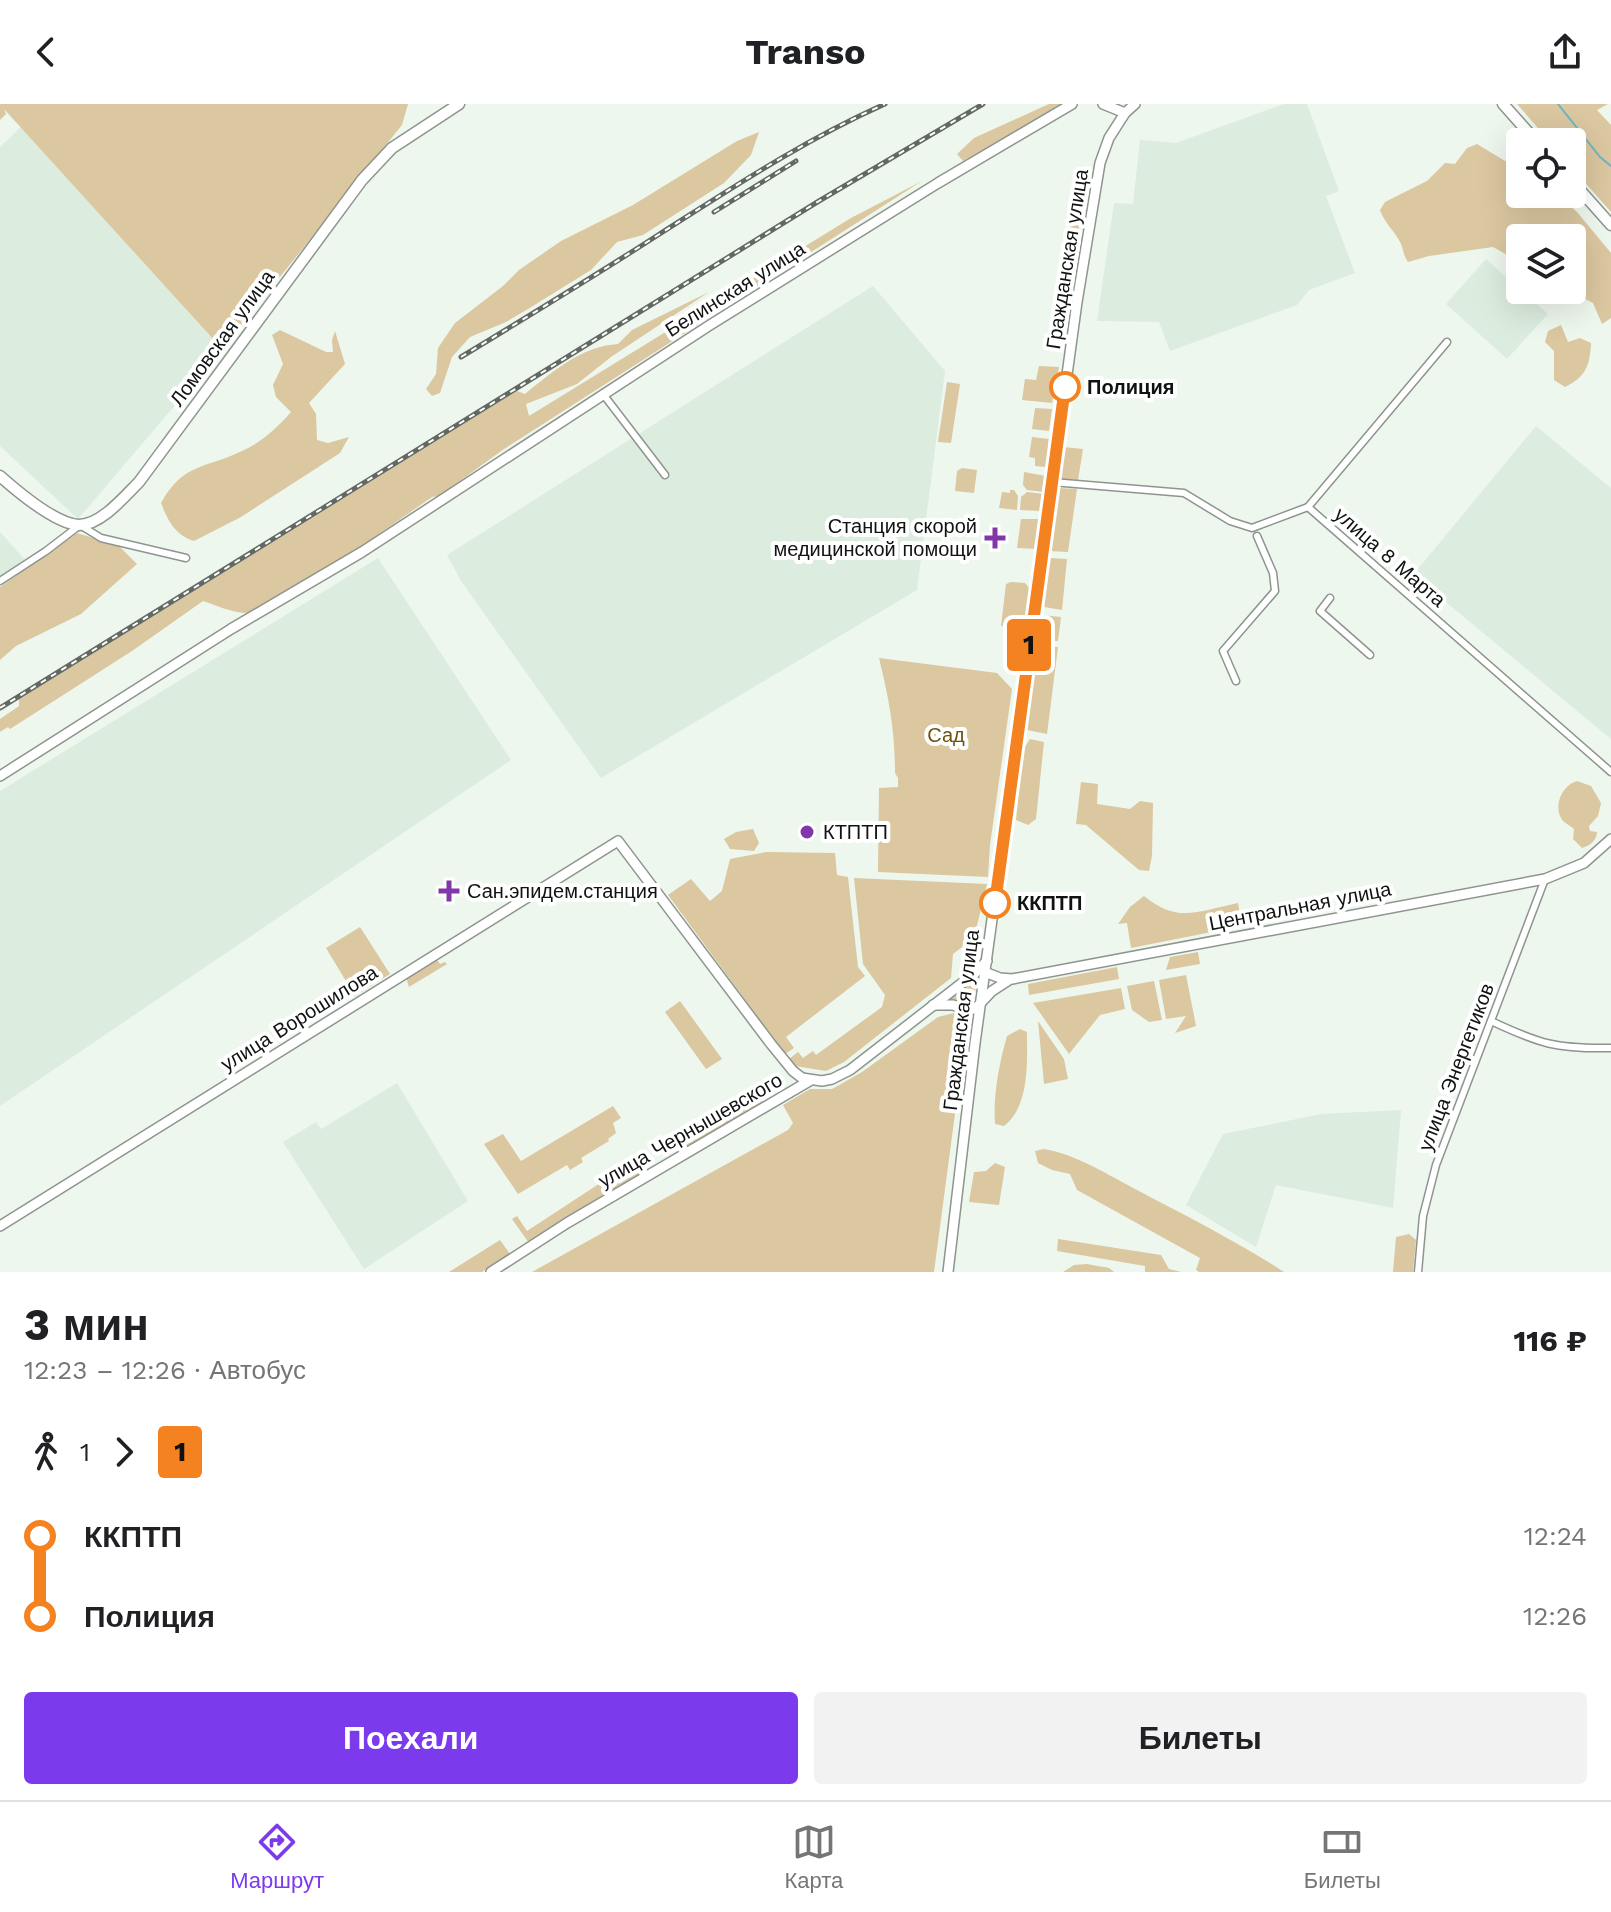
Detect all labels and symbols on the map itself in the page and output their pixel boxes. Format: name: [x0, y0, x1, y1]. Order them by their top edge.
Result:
street label: Гражданская улица: [1041, 166, 1093, 351]
street label: Белинская улица: [661, 236, 810, 342]
street label: Ломовская улица: [165, 265, 280, 411]
marker: Полиция: [1050, 372, 1080, 402]
place label: Полиция: [1087, 375, 1174, 399]
street label: улица 8 Марта: [1329, 502, 1451, 612]
place label: Станция скорой медицинской помощи: [774, 514, 977, 561]
marker: Станция скорой медицинской помощи: [984, 527, 1006, 549]
line badge: 1: [1003, 619, 1055, 671]
park label: Сад: [927, 723, 965, 747]
place label: КТПТП: [823, 820, 888, 844]
marker: КТПТП: [798, 823, 816, 841]
street label: Центральная улица: [1207, 876, 1394, 935]
place label: Сан.эпидем.станция: [467, 879, 658, 903]
marker: Сан.эпидем.станция: [438, 880, 460, 902]
marker: ККПТП: [980, 888, 1010, 918]
place label: ККПТП: [1017, 891, 1082, 915]
street label: Гражданская улица: [938, 927, 984, 1112]
street label: улица Ворошилова: [216, 960, 383, 1076]
street label: улица Энергетиков: [1413, 980, 1499, 1154]
street label: улица Чернышевского: [594, 1067, 786, 1193]

